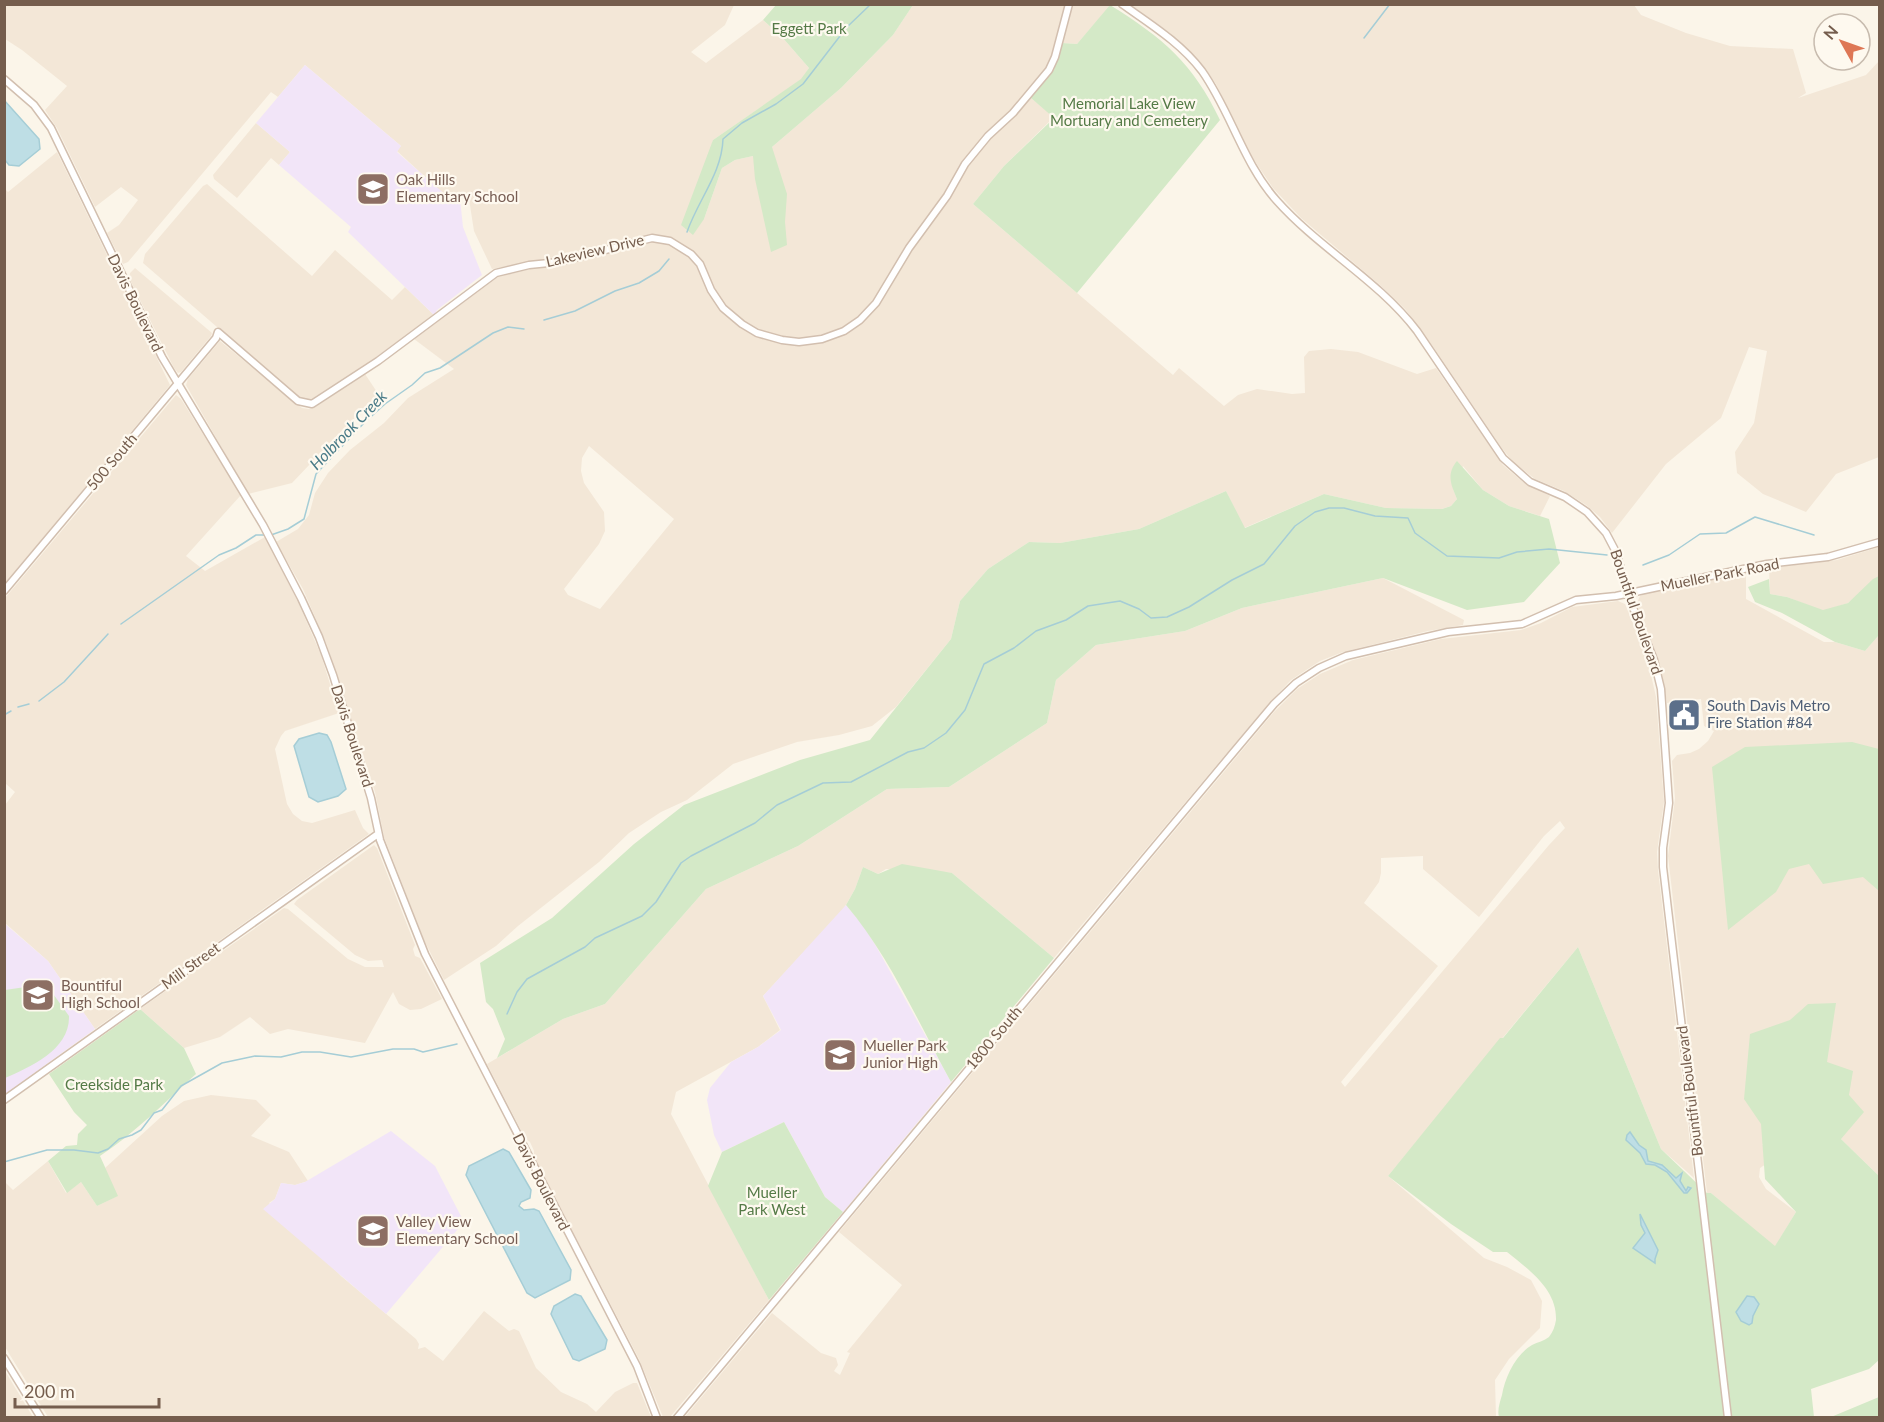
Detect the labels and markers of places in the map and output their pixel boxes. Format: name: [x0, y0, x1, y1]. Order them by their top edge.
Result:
place label: Oak Hills Elementary School: [396, 170, 518, 205]
school or university icon: Oak Hills Elementary School: [355, 171, 391, 207]
place label: South Davis Metro Fire Station #84: [1707, 696, 1830, 731]
public building icon: South Davis Metro Fire Station #84: [1666, 697, 1702, 733]
place label: Bountiful High School: [61, 976, 140, 1011]
school or university icon: Bountiful High School: [20, 977, 56, 1013]
place label: Mueller Park Junior High: [863, 1036, 947, 1071]
school or university icon: Mueller Park Junior High: [822, 1037, 858, 1073]
place label: Valley View Elementary School: [396, 1212, 518, 1247]
school or university icon: Valley View Elementary School: [355, 1213, 391, 1249]

